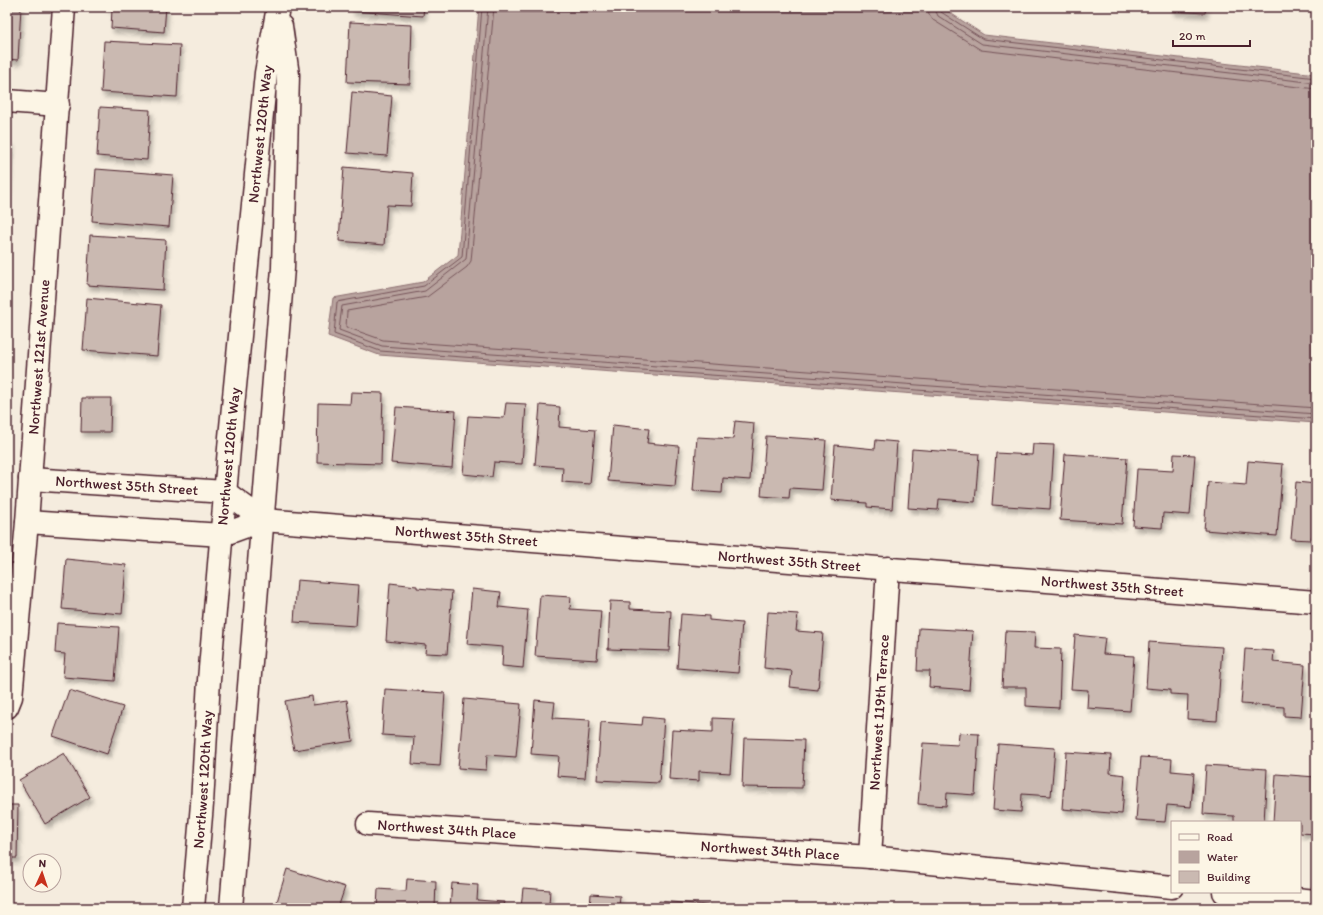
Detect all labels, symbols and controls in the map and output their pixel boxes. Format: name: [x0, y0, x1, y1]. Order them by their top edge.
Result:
scale bar: [1173, 22, 1250, 48]
text: 20 m: [1179, 29, 1206, 43]
street label: Northwest 120th Way: [244, 64, 276, 204]
street label: Northwest 121st Avenue: [24, 279, 53, 435]
street label: Northwest 120th Way: [213, 387, 244, 526]
street label: Northwest 35th Street: [55, 472, 199, 499]
street label: Northwest 35th Street: [394, 521, 539, 550]
street label: Northwest 35th Street: [717, 546, 862, 576]
street label: Northwest 35th Street: [1040, 572, 1185, 601]
street label: Northwest 119th Terrace: [865, 634, 893, 791]
street label: Northwest 120th Way: [189, 710, 216, 849]
street label: Northwest 34th Place: [377, 816, 517, 843]
legend: [1171, 821, 1301, 893]
text: Road: [1207, 830, 1233, 844]
street label: Northwest 34th Place: [700, 837, 840, 864]
text: Water: [1207, 850, 1238, 864]
north arrow: [22, 853, 62, 893]
text: N: [38, 857, 47, 870]
text: Building: [1207, 870, 1251, 884]

